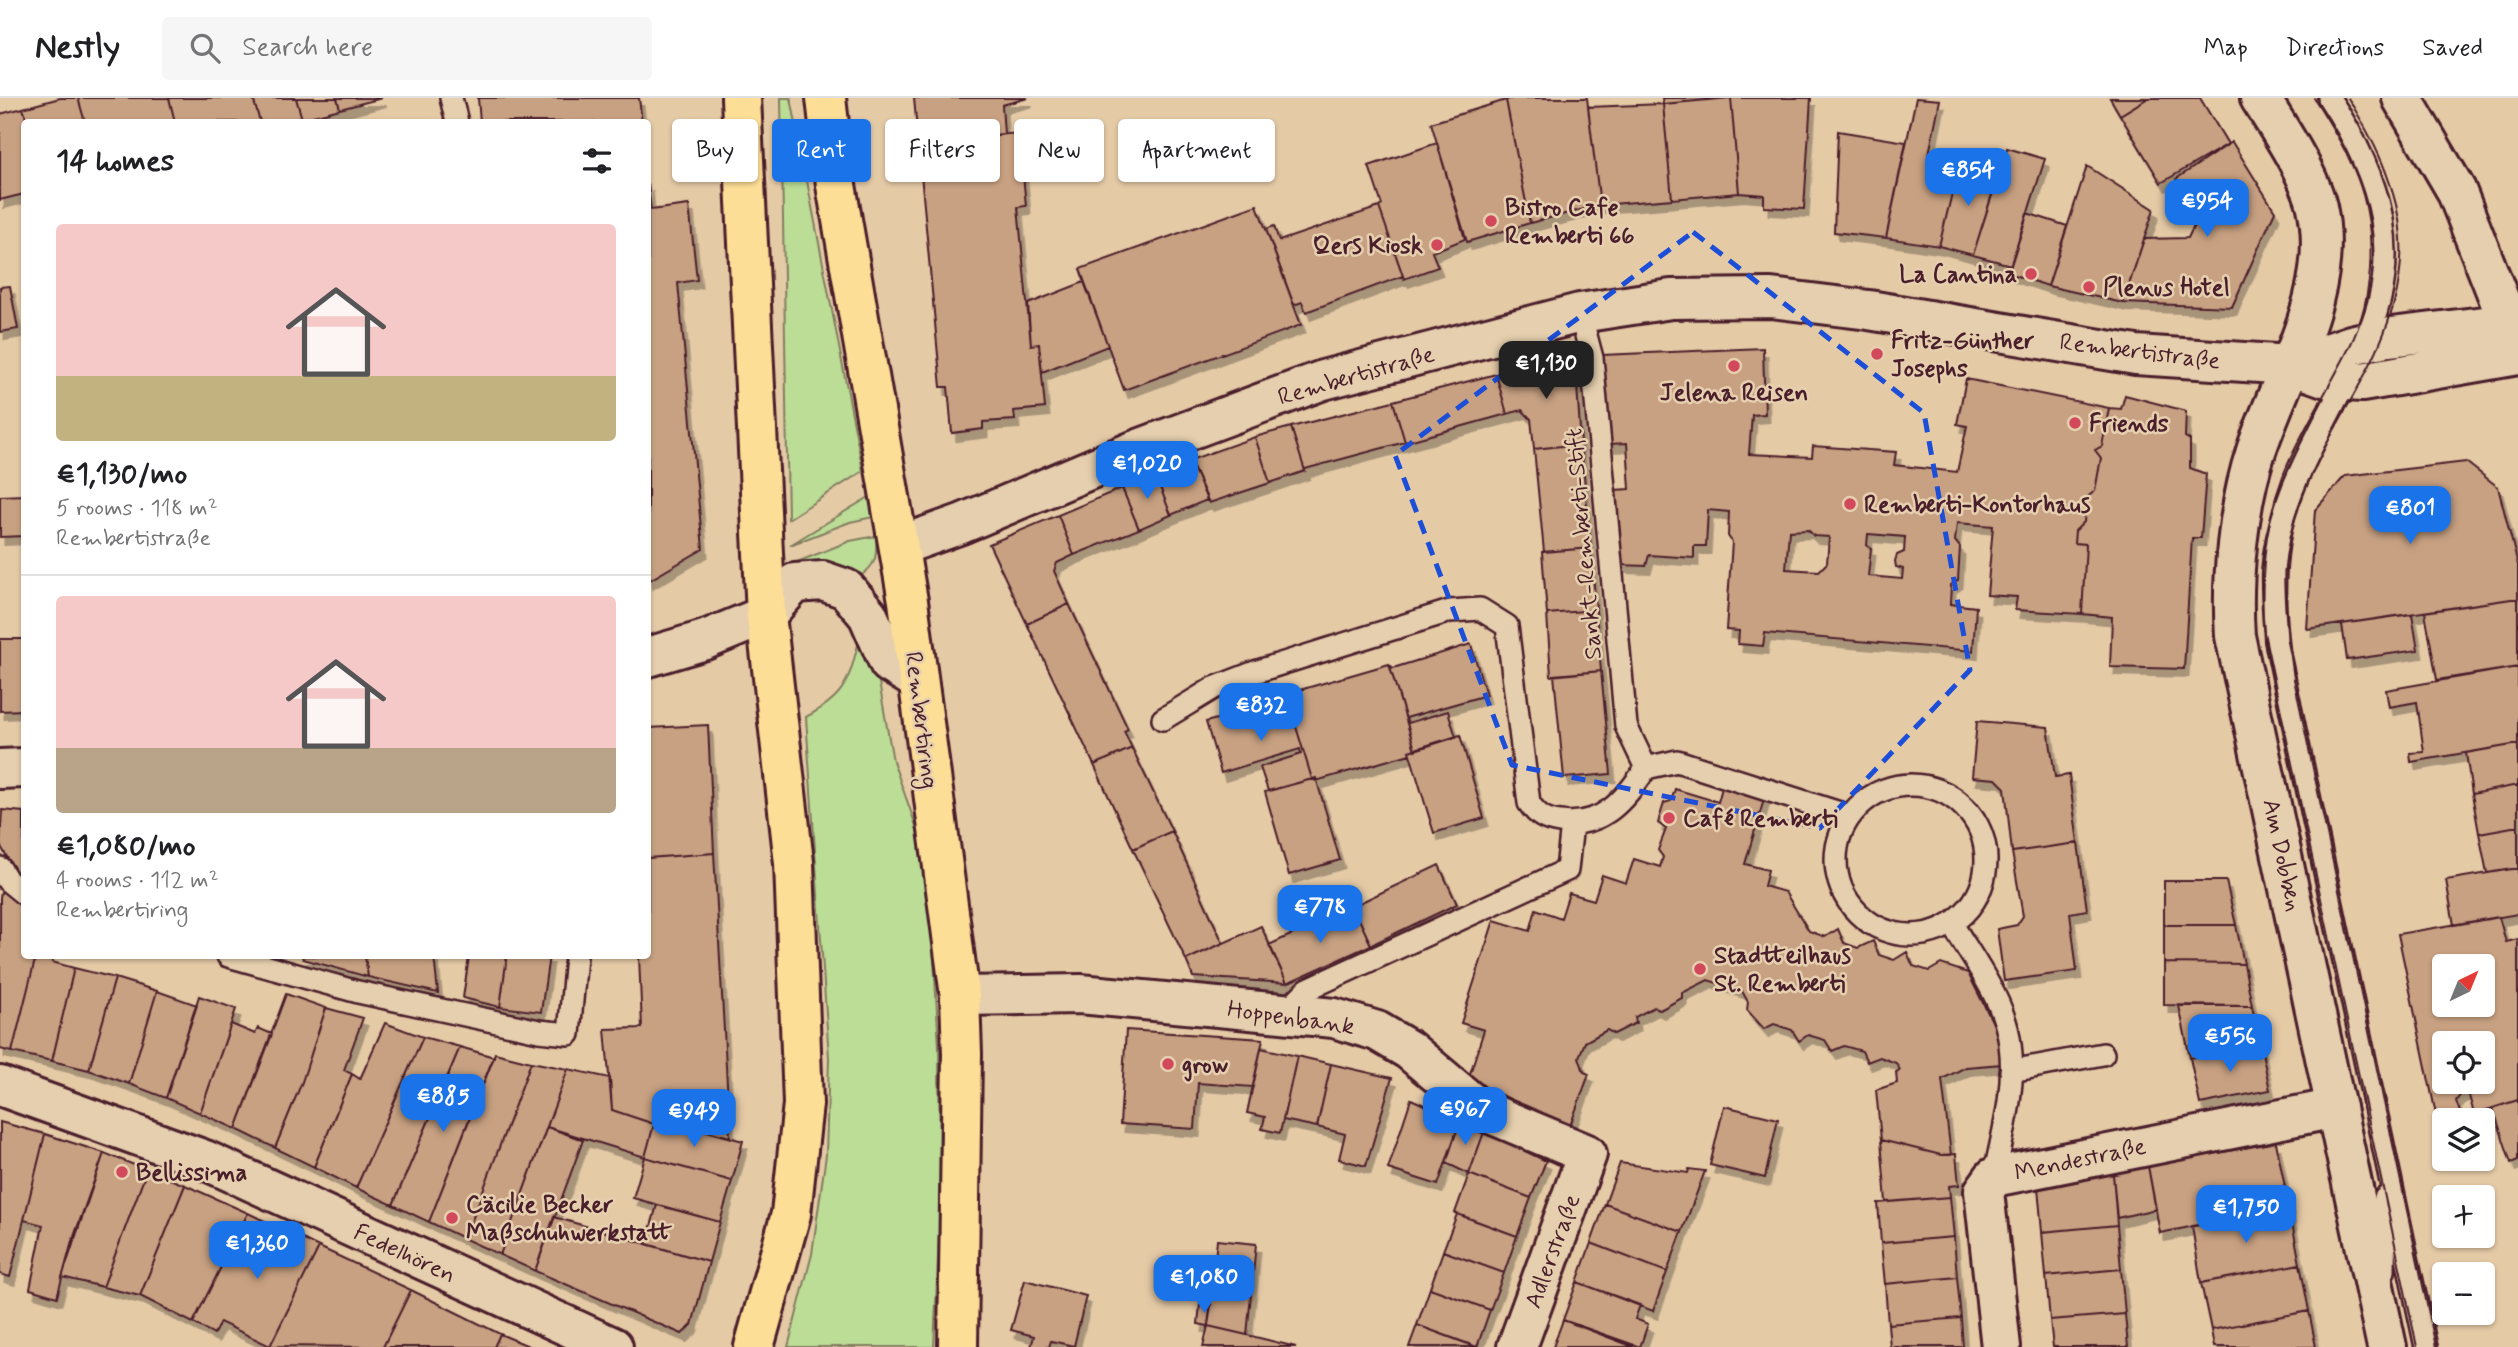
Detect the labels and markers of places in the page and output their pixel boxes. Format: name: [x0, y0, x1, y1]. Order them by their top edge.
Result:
pin: €854: [1927, 148, 2009, 208]
pin: €954: [2166, 180, 2248, 239]
place label: Bistro Cafe Remberti 66: [1505, 193, 1635, 252]
marker: Bistro Cafe Remberti 66: [1483, 213, 1499, 229]
place label: Qers Kiosk: [1313, 231, 1423, 262]
marker: Qers Kiosk: [1429, 237, 1445, 253]
place label: La Cantina: [1899, 260, 2017, 291]
marker: La Cantina: [2023, 266, 2039, 282]
place label: Plenus Hotel: [2103, 273, 2230, 304]
marker: Plenus Hotel: [2081, 279, 2097, 295]
place label: Fritz-Günther Josephs: [1891, 326, 2034, 385]
pin: €1,130: [1489, 342, 1603, 401]
marker: Fritz-Günther Josephs: [1869, 346, 1885, 362]
marker: Jelena Reisen: [1726, 358, 1742, 374]
place label: Jelena Reisen: [1660, 378, 1808, 409]
place label: Friends: [2089, 409, 2169, 440]
marker: Friends: [2067, 415, 2083, 431]
pin: €1,020: [1090, 442, 1204, 501]
pin: €801: [2369, 486, 2451, 546]
place label: Remberti-Kontorhaus: [1864, 490, 2091, 521]
marker: Remberti-Kontorhaus: [1842, 496, 1858, 512]
pin: €832: [1220, 684, 1302, 743]
place label: Café Remberti: [1683, 804, 1838, 835]
marker: Café Remberti: [1661, 810, 1677, 826]
pin: €778: [1279, 886, 1361, 945]
place label: Stadtteilhaus St. Remberti: [1714, 941, 1851, 1000]
marker: Stadtteilhaus St. Remberti: [1692, 961, 1708, 977]
pin: €556: [2189, 1014, 2271, 1074]
place label: grow: [1182, 1050, 1229, 1082]
marker: grow: [1160, 1056, 1176, 1072]
pin: €885: [402, 1074, 484, 1134]
pin: €967: [1424, 1088, 1506, 1147]
pin: €949: [653, 1090, 735, 1149]
place label: Bellissima: [136, 1158, 248, 1189]
marker: Bellissima: [114, 1164, 130, 1180]
pin: €1,750: [2189, 1186, 2303, 1245]
place label: Cäcilie Becker Maßschuhwerkstatt: [466, 1190, 672, 1249]
marker: Cäcilie Becker Maßschuhwerkstatt: [444, 1210, 460, 1226]
pin: €1,360: [200, 1222, 314, 1281]
pin: €1,080: [1147, 1256, 1261, 1315]

